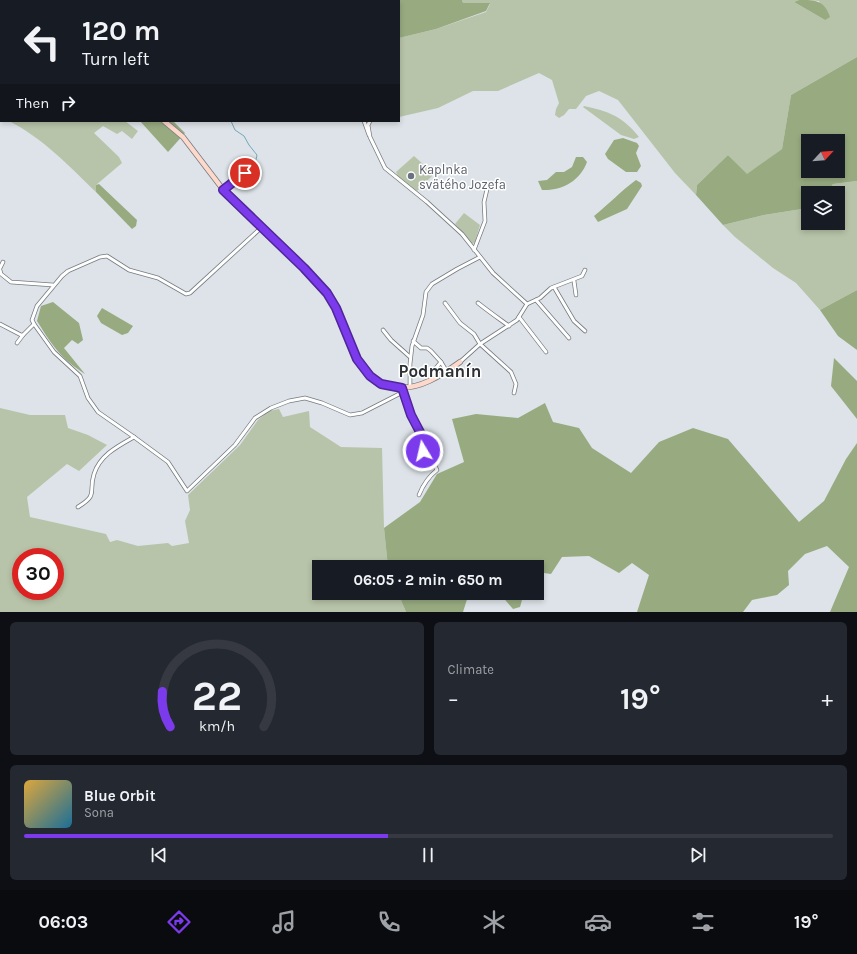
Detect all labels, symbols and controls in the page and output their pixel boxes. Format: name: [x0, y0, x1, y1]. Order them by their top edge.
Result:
text: 120 m: [82, 14, 160, 47]
icon: left: [16, 16, 68, 68]
text: Turn left: [82, 48, 150, 70]
icon: right: [57, 92, 79, 114]
text: Then: [16, 94, 49, 112]
north arrow: [801, 134, 845, 178]
map controls: [801, 134, 845, 230]
pin: [228, 156, 262, 190]
icon: arrive: [234, 162, 256, 184]
place label: Kaplnka svätého Jozefa: [419, 162, 506, 192]
marker: Kaplnka svätého Jozefa: [406, 171, 416, 181]
button: layers: [801, 186, 845, 230]
district label: Podmanín: [399, 361, 481, 381]
position arrow: [402, 430, 444, 472]
speed limit sign: 30: [12, 548, 64, 600]
text: 06:05 · 2 min · 650 m: [353, 571, 503, 589]
text: Climate: [448, 662, 494, 677]
text: 22: [192, 671, 242, 719]
text: 19°: [620, 681, 661, 717]
text: −: [448, 686, 459, 712]
text: +: [821, 686, 833, 712]
text: km/h: [199, 717, 235, 734]
text: Blue Orbit: [84, 787, 156, 805]
text: Sona: [84, 805, 114, 820]
icon: previous: [148, 844, 170, 866]
icon: pause: [417, 844, 439, 866]
icon: next: [687, 844, 709, 866]
icon: directions: [165, 908, 193, 936]
icon: music: [270, 908, 298, 936]
icon: phone: [375, 908, 403, 936]
icon: climate: [480, 908, 508, 936]
icon: car: [584, 908, 612, 936]
icon: filters: [689, 908, 717, 936]
text: 06:03: [38, 911, 88, 933]
text: 19°: [794, 911, 818, 933]

